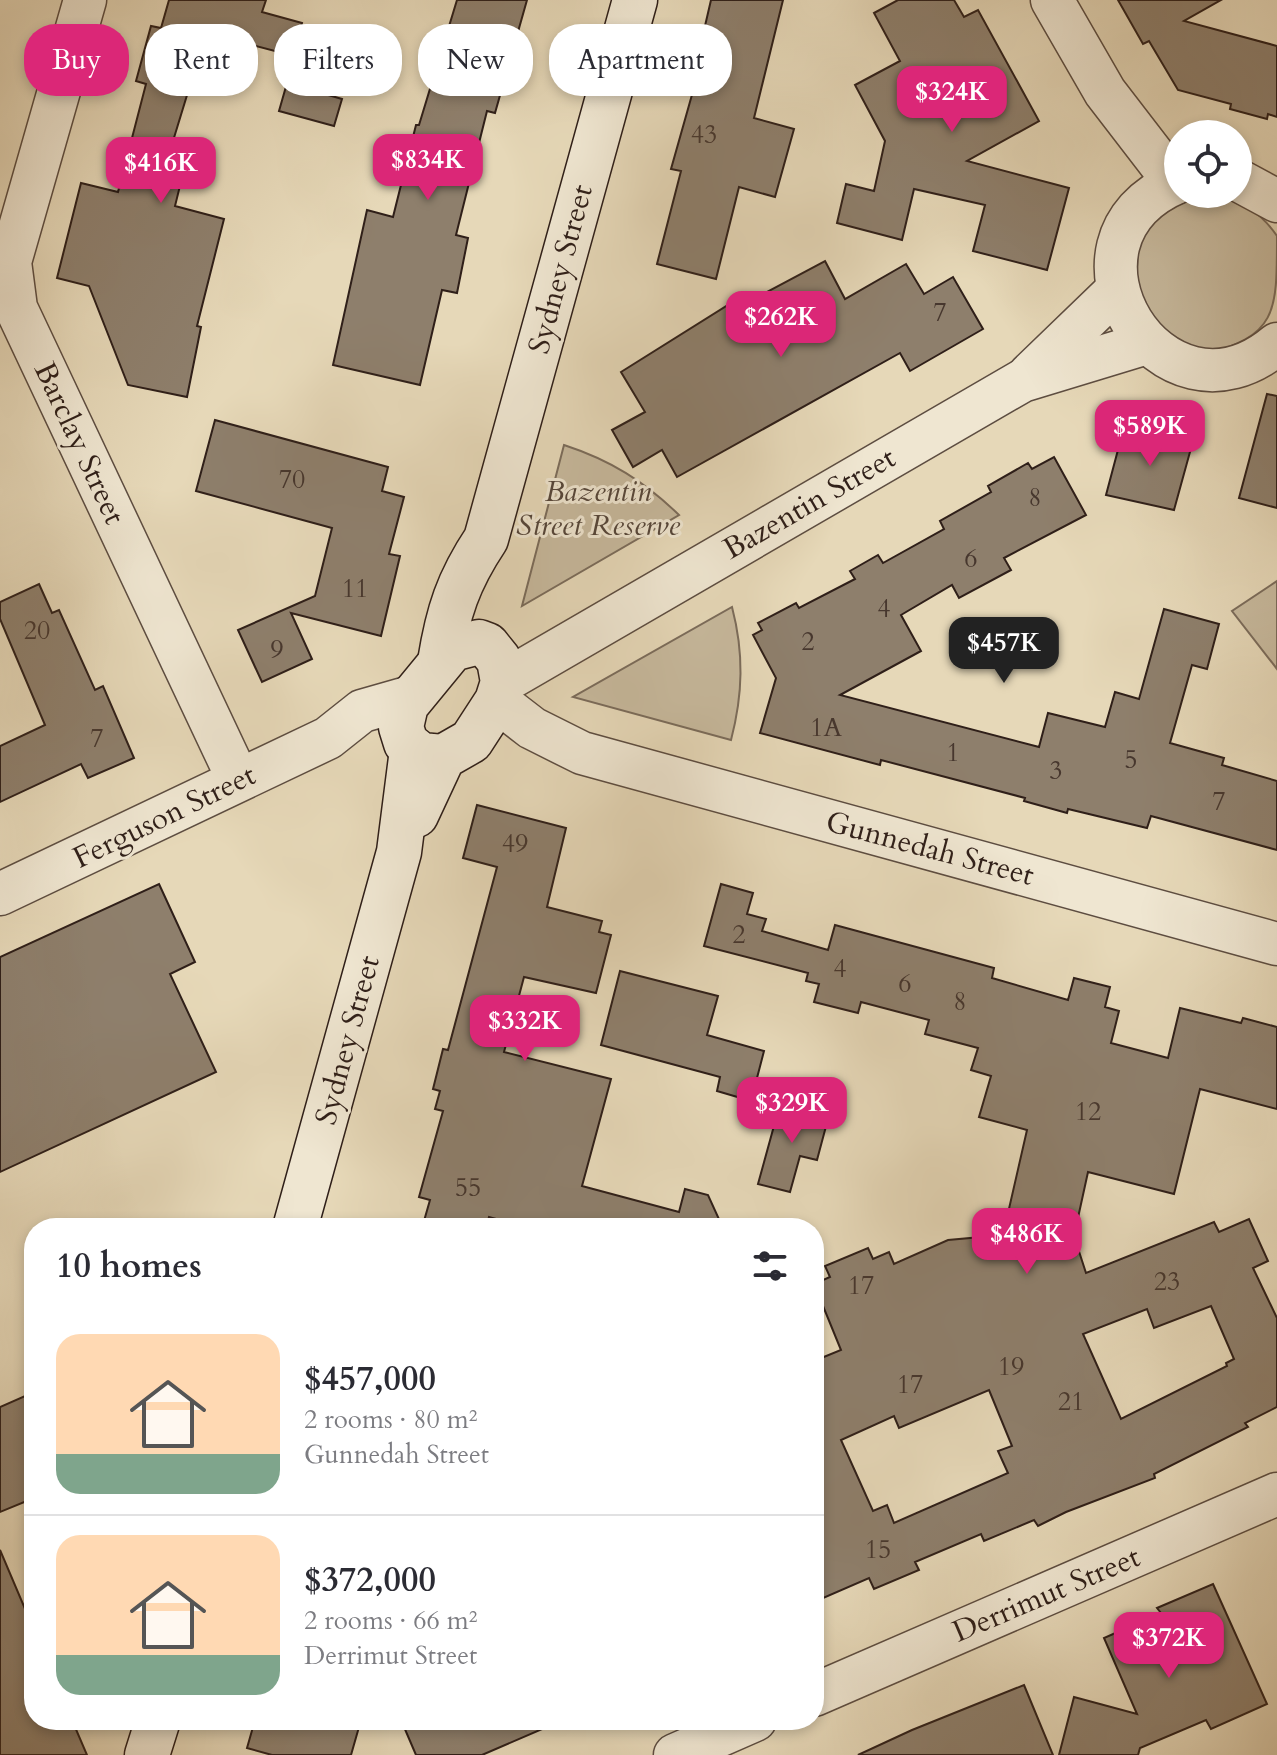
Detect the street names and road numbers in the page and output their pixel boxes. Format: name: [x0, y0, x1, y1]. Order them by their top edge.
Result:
street label: Sydney Street: [518, 179, 603, 358]
street label: Barclay Street: [24, 355, 135, 531]
street label: Bazentin Street: [716, 437, 903, 569]
street label: Ferguson Street: [66, 754, 263, 878]
street label: Gunnedah Street: [821, 801, 1039, 896]
street label: Sydney Street: [305, 950, 390, 1129]
street label: Derrimut Street: [946, 1536, 1147, 1652]

